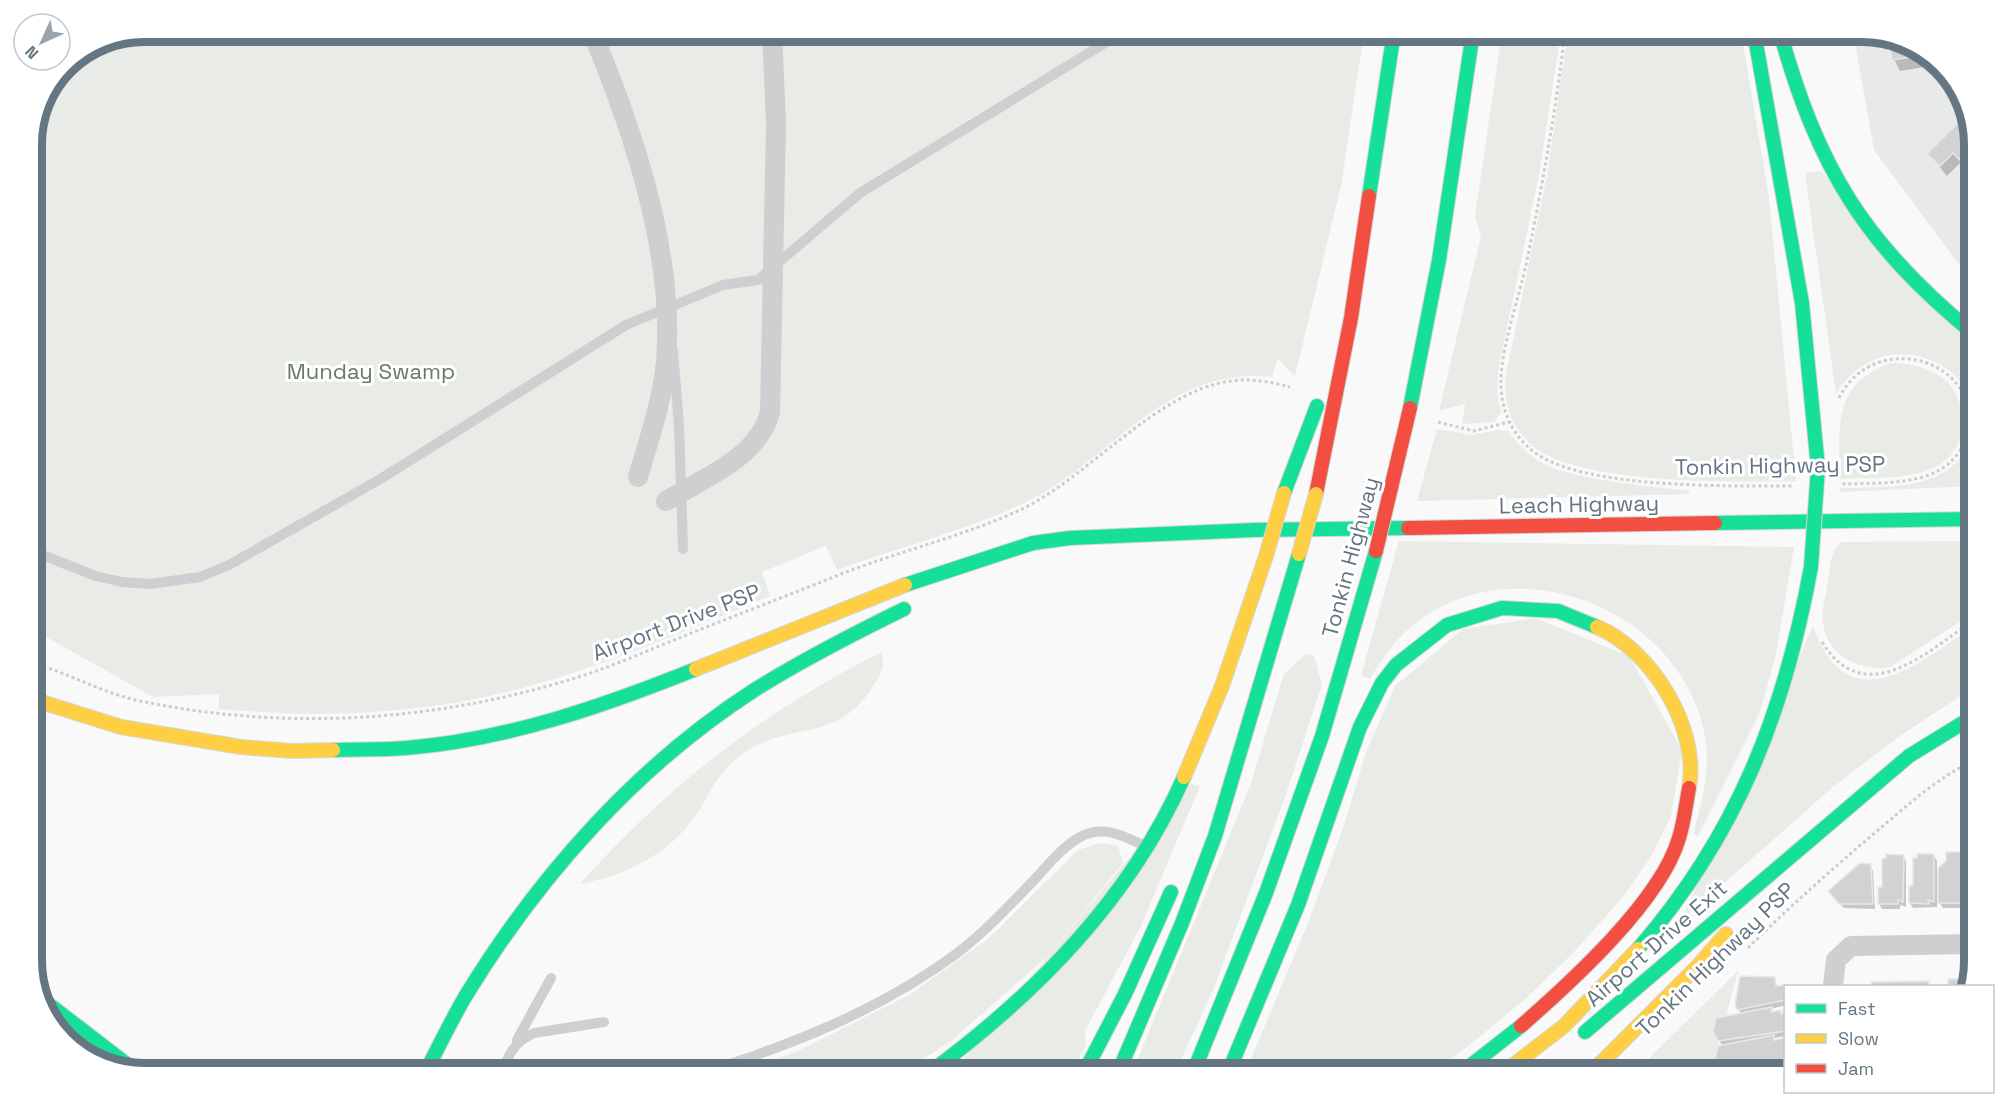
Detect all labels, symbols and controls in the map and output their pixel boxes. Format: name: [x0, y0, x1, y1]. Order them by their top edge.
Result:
north arrow: [12, 12, 72, 72]
text: N: [21, 41, 43, 63]
park label: Munday Swamp: [287, 357, 455, 385]
street label: Tonkin Highway PSP: [1675, 449, 1885, 481]
street label: Tonkin Highway: [1315, 474, 1385, 640]
street label: Leach Highway: [1499, 489, 1659, 519]
street label: Airport Drive PSP: [588, 577, 764, 667]
street label: Airport Drive Exit: [1579, 874, 1733, 1012]
street label: Tonkin Highway PSP: [1630, 876, 1800, 1042]
legend: [1784, 985, 1994, 1093]
text: Fast: [1838, 997, 1875, 1020]
text: Slow: [1838, 1027, 1879, 1050]
text: Jam: [1838, 1057, 1874, 1080]

